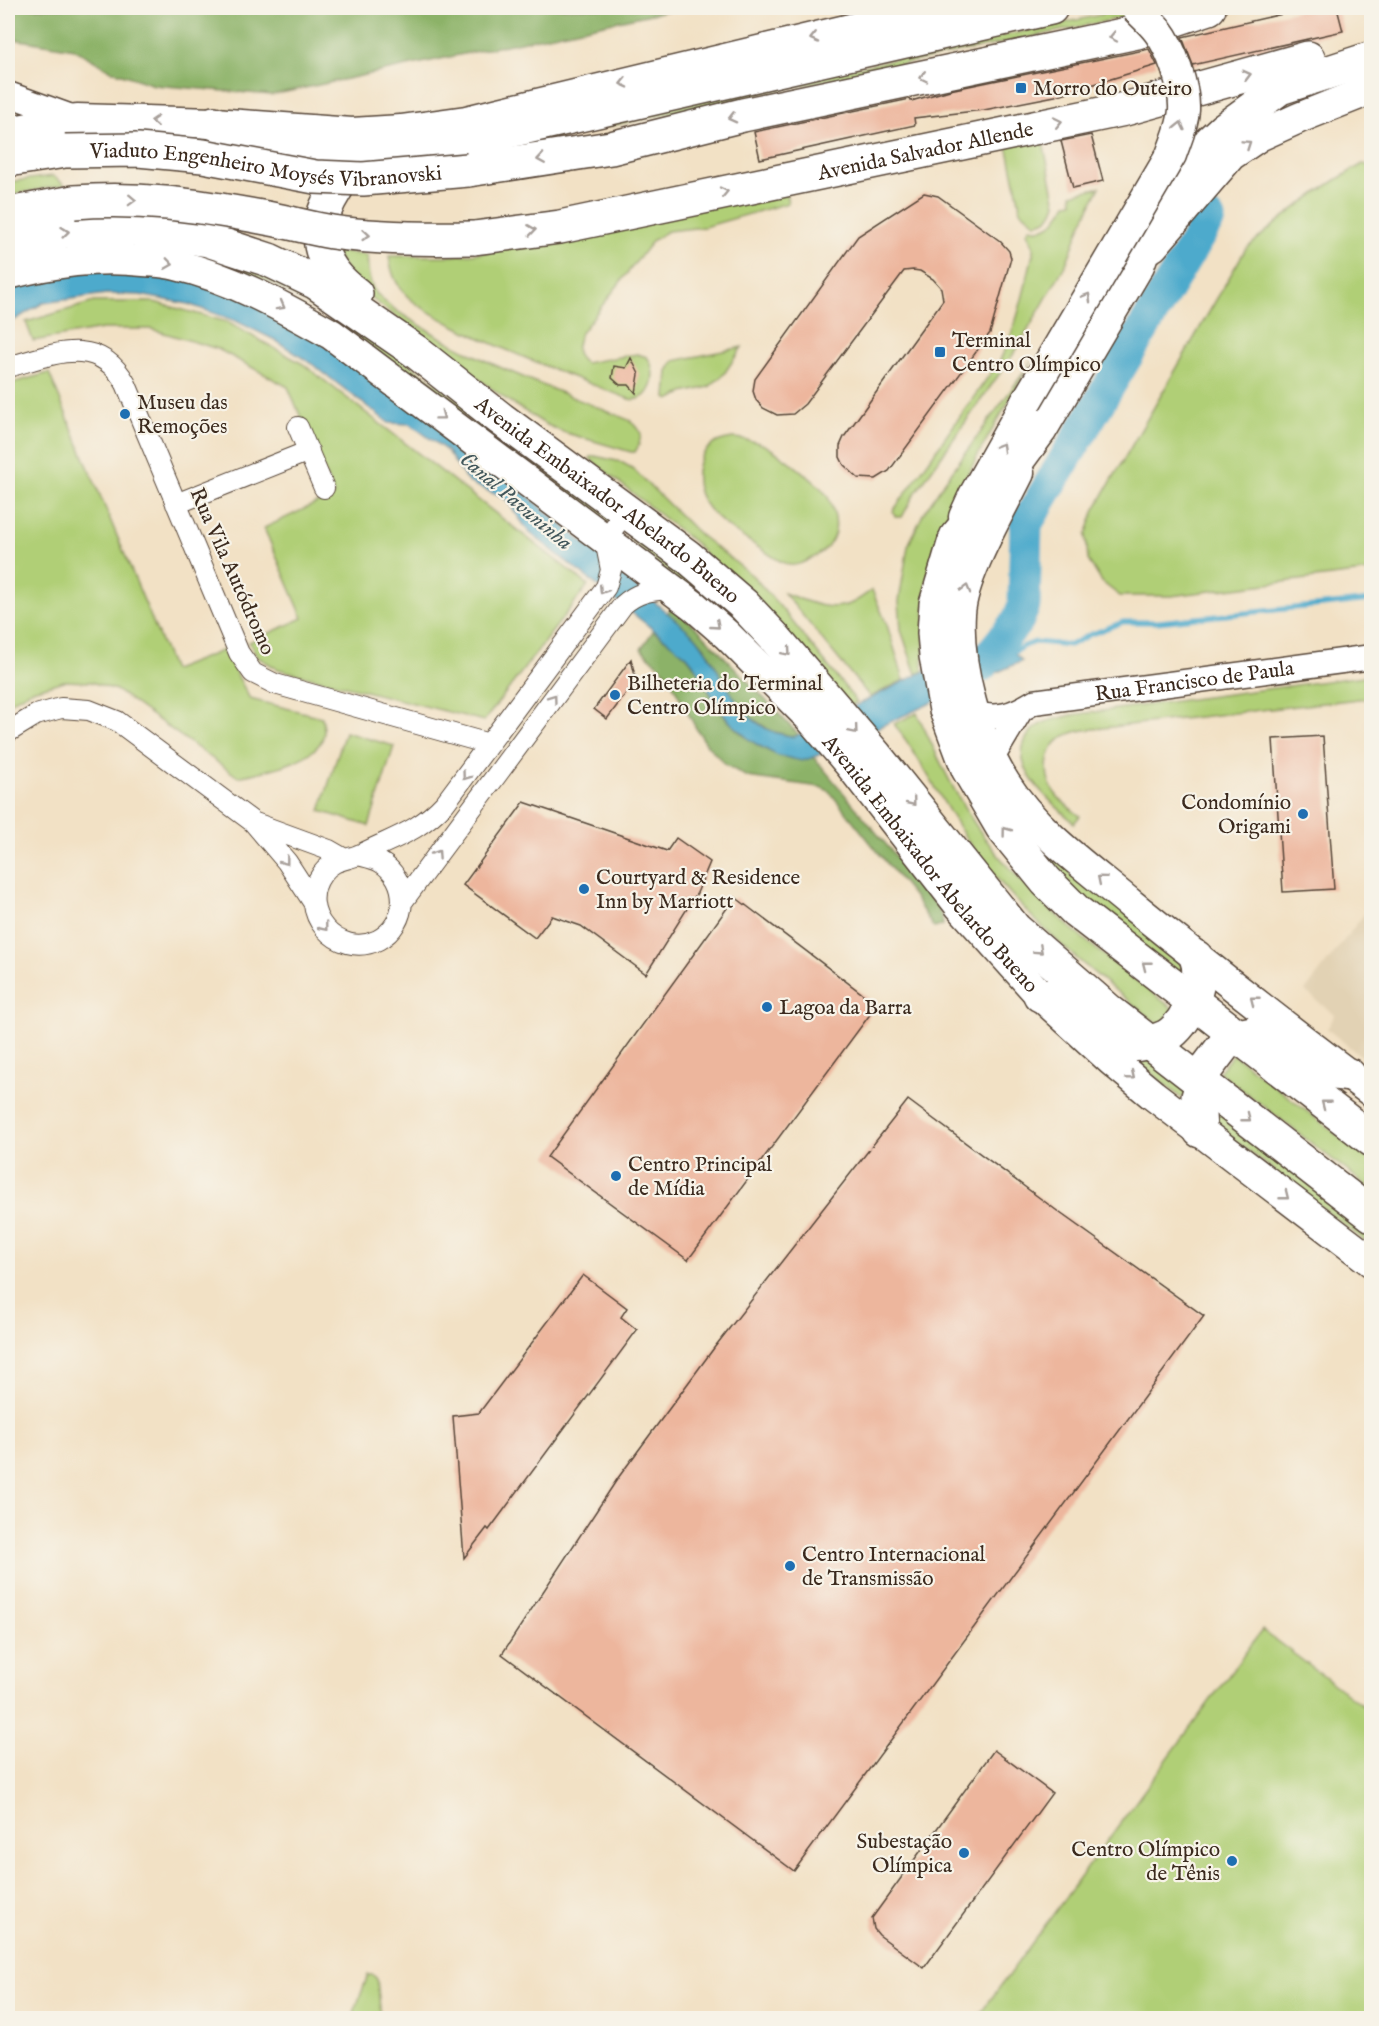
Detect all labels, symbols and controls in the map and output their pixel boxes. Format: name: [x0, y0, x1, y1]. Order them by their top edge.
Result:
one-way arrow: [809, 30, 819, 43]
one-way arrow: [1109, 30, 1119, 43]
one-way arrow: [918, 70, 928, 83]
one-way arrow: [1242, 70, 1252, 82]
one-way arrow: [619, 76, 629, 89]
place label: Morro do Outeiro: [1033, 76, 1192, 103]
marker: Morro do Outeiro: [1014, 81, 1028, 95]
one-way arrow: [727, 110, 737, 123]
one-way arrow: [151, 114, 160, 127]
street label: Avenida Salvador Allende: [814, 116, 1037, 188]
one-way arrow: [1053, 117, 1063, 130]
one-way arrow: [1173, 122, 1186, 132]
street label: Viaduto Engenheiro Moysés Vibranovski: [88, 138, 443, 194]
one-way arrow: [1241, 140, 1252, 151]
one-way arrow: [537, 152, 546, 164]
one-way arrow: [718, 186, 728, 199]
one-way arrow: [128, 193, 137, 206]
one-way arrow: [528, 225, 537, 237]
one-way arrow: [61, 226, 70, 239]
one-way arrow: [361, 228, 371, 241]
one-way arrow: [164, 258, 174, 270]
one-way arrow: [1080, 293, 1092, 303]
one-way arrow: [275, 299, 285, 310]
place label: Terminal Centro Olímpico: [952, 328, 1101, 379]
marker: Terminal Centro Olímpico: [933, 345, 947, 359]
place label: Museu das Remoções: [137, 390, 228, 441]
street label: Avenida Embaixador Abelardo Bueno: [468, 391, 745, 610]
marker: Museu das Remoções: [118, 407, 132, 421]
one-way arrow: [435, 409, 446, 420]
one-way arrow: [994, 443, 1005, 453]
water label: Canal Pavuninha: [454, 446, 578, 557]
street label: Rua Vila Autódromo: [183, 484, 281, 660]
one-way arrow: [600, 583, 611, 594]
one-way arrow: [959, 584, 971, 595]
one-way arrow: [709, 618, 720, 629]
one-way arrow: [780, 645, 791, 656]
street label: Rua Francisco de Paula: [1093, 655, 1297, 709]
place label: Bilheteria do Terminal Centro Olímpico: [627, 671, 823, 722]
marker: Bilheteria do Terminal Centro Olímpico: [608, 688, 622, 702]
one-way arrow: [546, 693, 557, 704]
one-way arrow: [846, 723, 857, 734]
street label: Avenida Embaixador Abelardo Bueno: [815, 729, 1044, 999]
one-way arrow: [462, 769, 473, 780]
place label: Condomínio Origami: [1181, 790, 1291, 841]
one-way arrow: [905, 795, 916, 806]
marker: Condomínio Origami: [1296, 807, 1310, 821]
one-way arrow: [1002, 827, 1013, 838]
one-way arrow: [430, 850, 441, 861]
one-way arrow: [278, 854, 289, 865]
place label: Courtyard & Residence Inn by Marriott: [596, 865, 801, 916]
one-way arrow: [1097, 875, 1108, 886]
marker: Courtyard & Residence Inn by Marriott: [577, 882, 591, 896]
one-way arrow: [317, 920, 328, 931]
one-way arrow: [1032, 943, 1042, 954]
one-way arrow: [1142, 961, 1153, 972]
place label: Lagoa da Barra: [779, 995, 913, 1022]
one-way arrow: [1249, 997, 1260, 1008]
marker: Lagoa da Barra: [760, 1000, 774, 1014]
one-way arrow: [1124, 1069, 1135, 1080]
one-way arrow: [1321, 1100, 1332, 1111]
one-way arrow: [1240, 1110, 1251, 1121]
place label: Centro Principal de Mídia: [628, 1152, 772, 1203]
marker: Centro Principal de Mídia: [609, 1169, 623, 1183]
one-way arrow: [1278, 1188, 1289, 1199]
place label: Centro Internacional de Transmissão: [802, 1542, 986, 1593]
marker: Centro Internacional de Transmissão: [783, 1559, 797, 1573]
place label: Subestação Olímpica: [856, 1829, 953, 1880]
place label: Centro Olímpico de Tênis: [1071, 1837, 1220, 1888]
marker: Subestação Olímpica: [957, 1846, 971, 1860]
marker: Centro Olímpico de Tênis: [1225, 1854, 1239, 1868]

